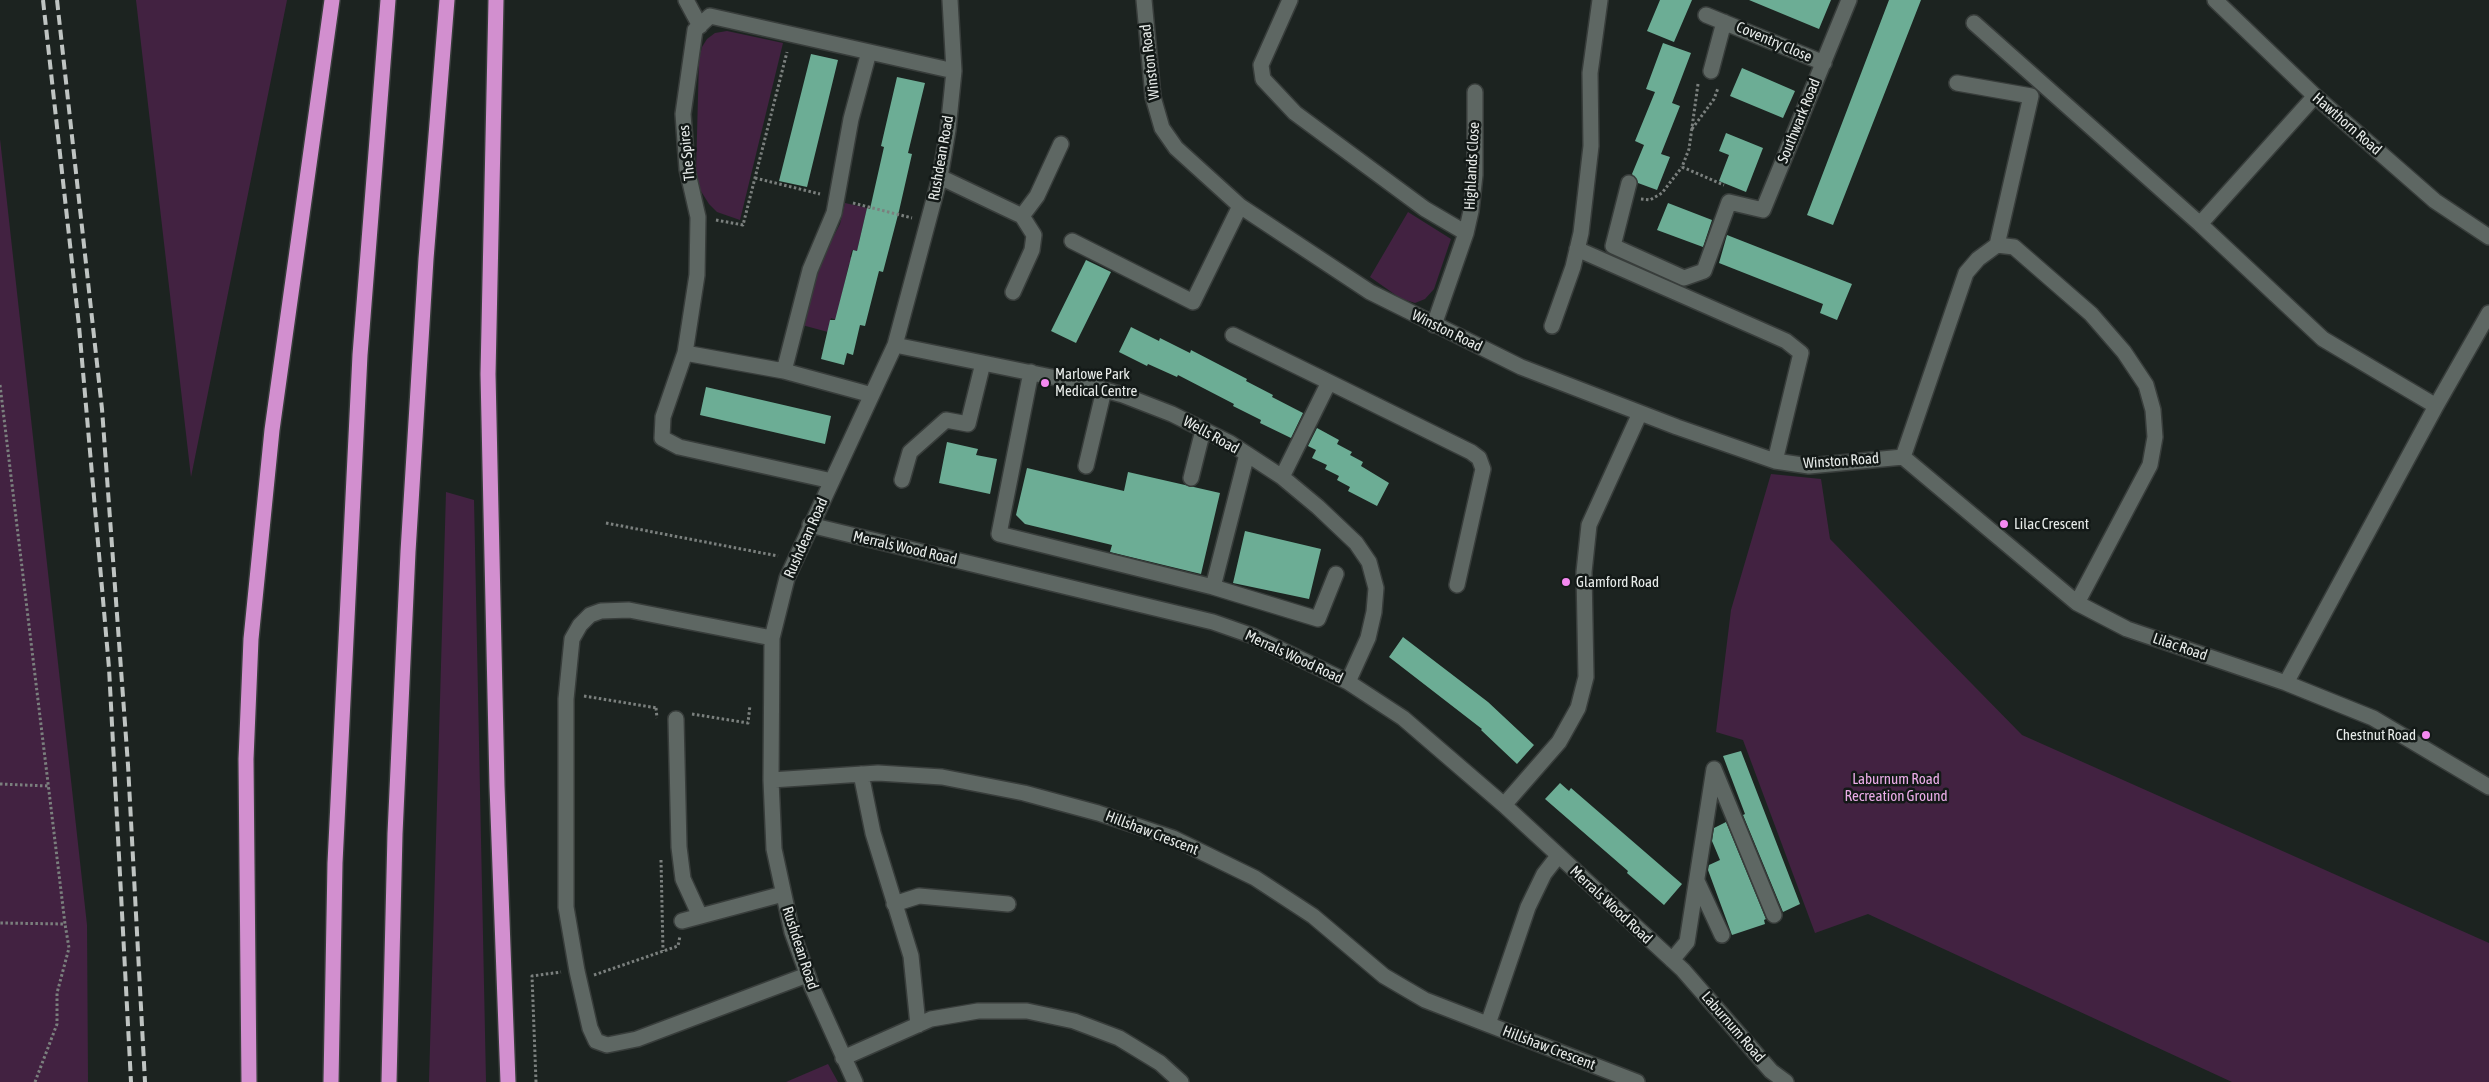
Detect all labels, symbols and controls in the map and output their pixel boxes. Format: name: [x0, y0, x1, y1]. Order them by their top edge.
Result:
street label: Coventry Close: [1733, 18, 1815, 66]
street label: Winston Road: [1136, 23, 1164, 101]
street label: Southwark Road: [1774, 76, 1824, 166]
street label: Hawthorn Road: [2309, 89, 2385, 159]
street label: Rushdean Road: [925, 114, 957, 202]
street label: Highlands Close: [1461, 121, 1483, 211]
street label: The Spires: [675, 124, 699, 182]
street label: Winston Road: [1409, 306, 1485, 356]
place label: Marlowe Park Medical Centre: [1055, 365, 1137, 400]
marker: Marlowe Park Medical Centre: [1039, 377, 1051, 389]
street label: Wells Road: [1180, 412, 1242, 458]
street label: Winston Road: [1802, 449, 1880, 473]
street label: Rushdean Road: [780, 495, 832, 581]
place label: Lilac Crescent: [2014, 515, 2089, 533]
marker: Lilac Crescent: [1998, 518, 2010, 530]
street label: Merrals Wood Road: [851, 527, 959, 569]
place label: Glamford Road: [1576, 573, 1659, 591]
marker: Glamford Road: [1560, 576, 1572, 588]
street label: Merrals Wood Road: [1242, 626, 1346, 688]
street label: Lilac Road: [2150, 629, 2210, 665]
place label: Chestnut Road: [2336, 726, 2416, 744]
marker: Chestnut Road: [2420, 729, 2432, 741]
park label: Laburnum Road Recreation Ground: [1844, 770, 1948, 805]
street label: Hillshaw Crescent: [1103, 807, 1201, 859]
street label: Merrals Wood Road: [1566, 862, 1656, 948]
street label: Rushdean Road: [778, 904, 822, 992]
street label: Laburnum Road: [1697, 988, 1769, 1066]
street label: Hillshaw Crescent: [1500, 1022, 1598, 1074]

